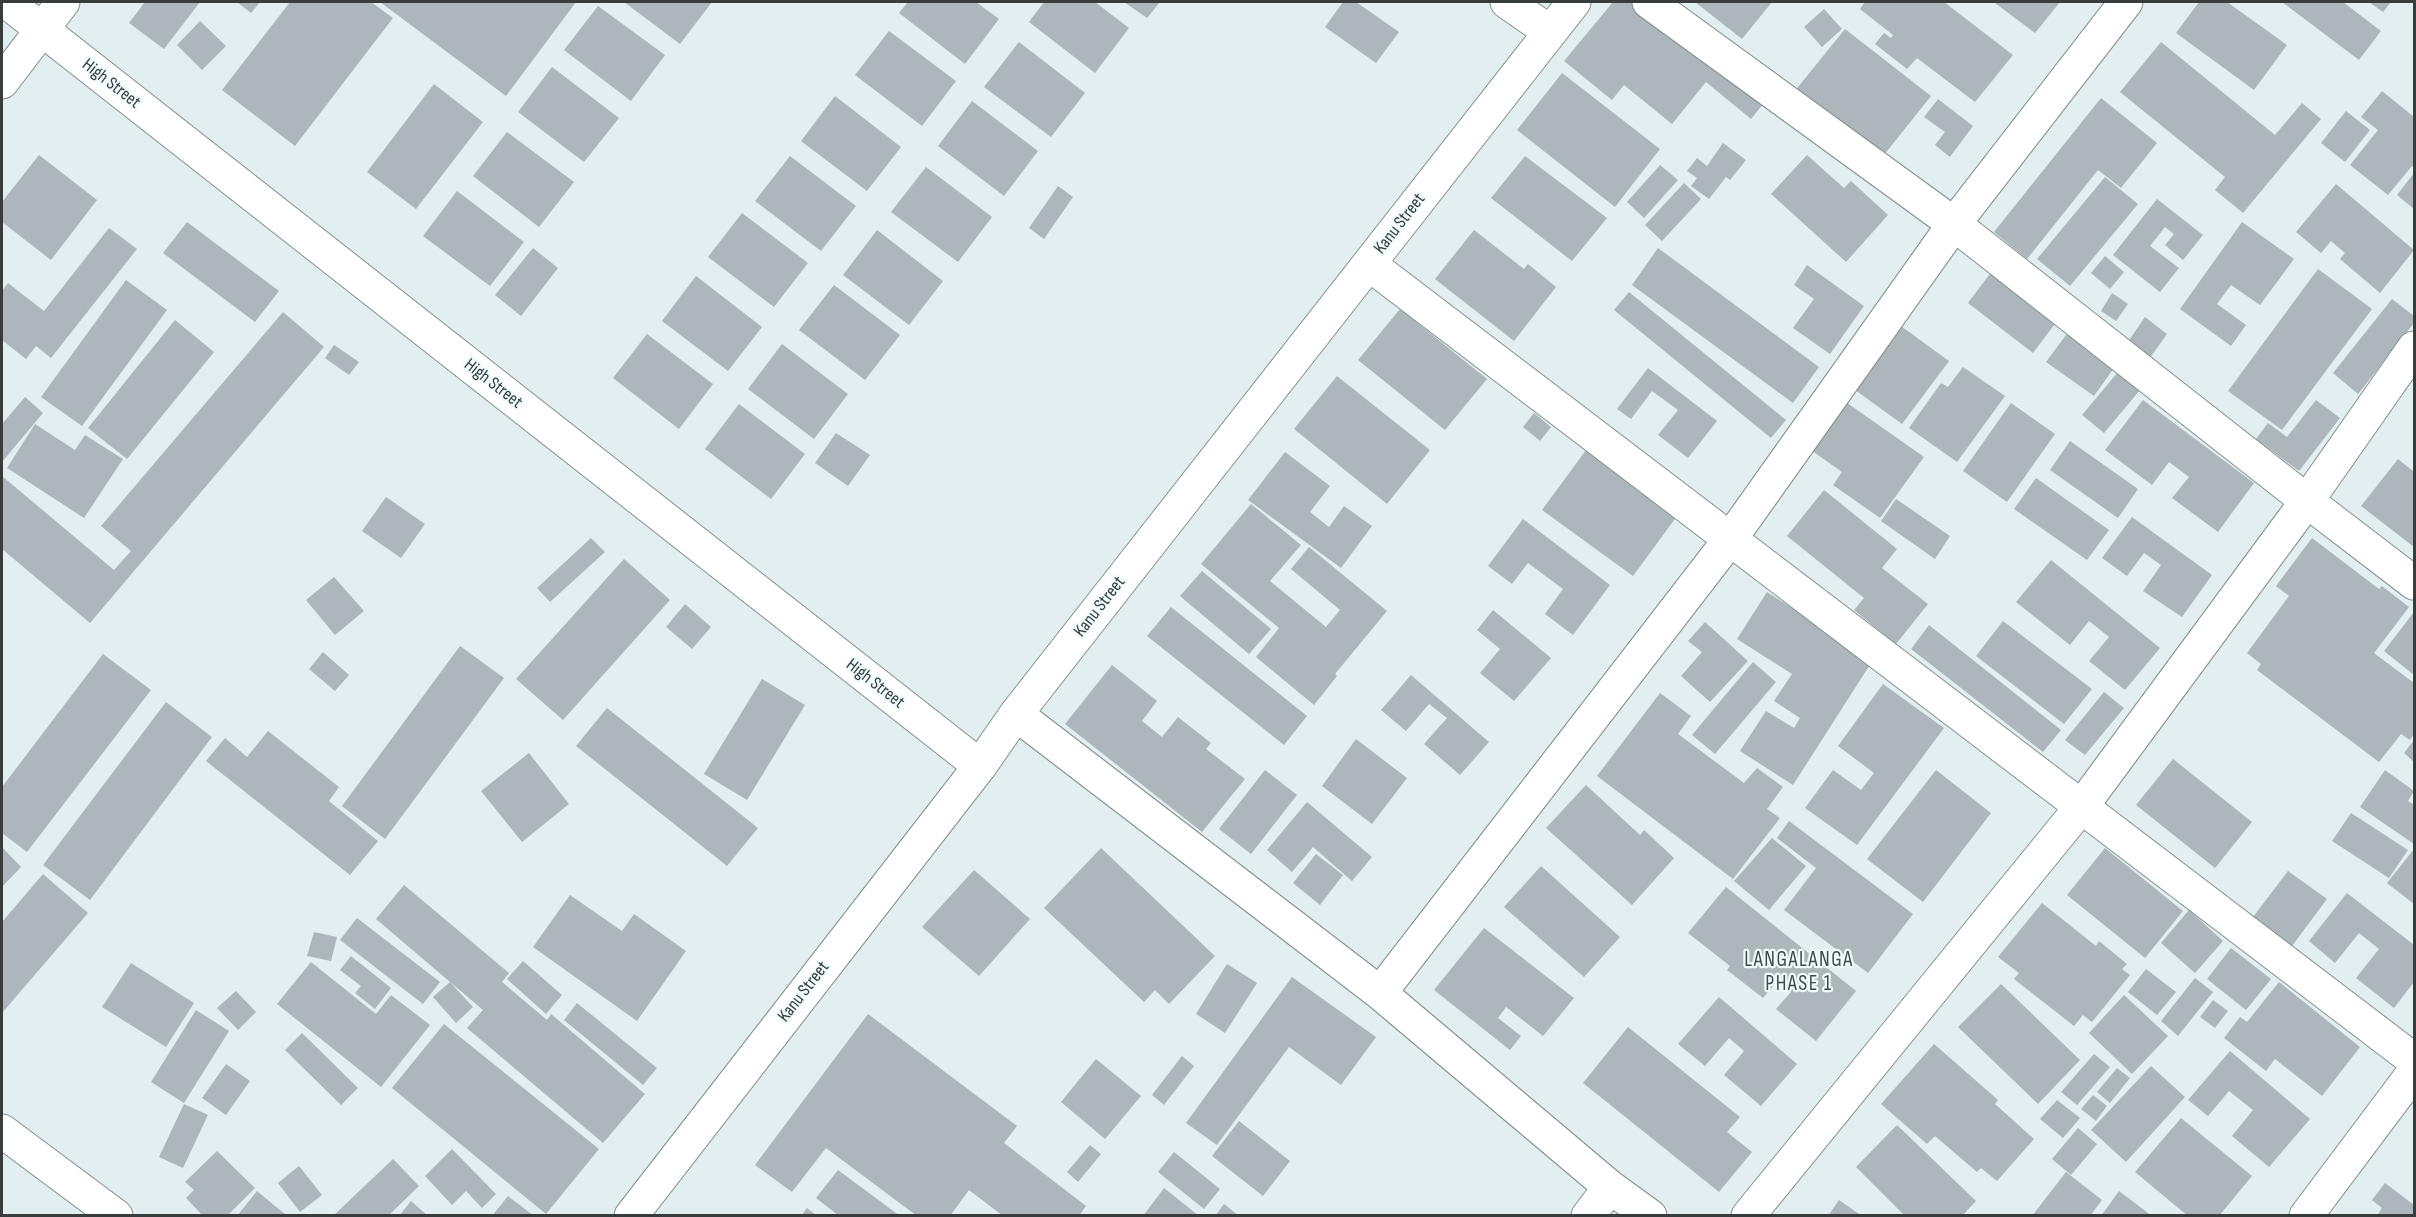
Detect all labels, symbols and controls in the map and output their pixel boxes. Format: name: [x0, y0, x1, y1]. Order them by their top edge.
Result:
street label: High Street: [77, 54, 145, 114]
street label: Kanu Street: [1370, 189, 1430, 259]
street label: High Street: [459, 354, 527, 414]
street label: Kanu Street: [1070, 572, 1130, 642]
street label: High Street: [841, 654, 909, 714]
district label: LANGALANGA PHASE 1: [1744, 948, 1854, 998]
street label: Kanu Street: [774, 957, 834, 1027]

